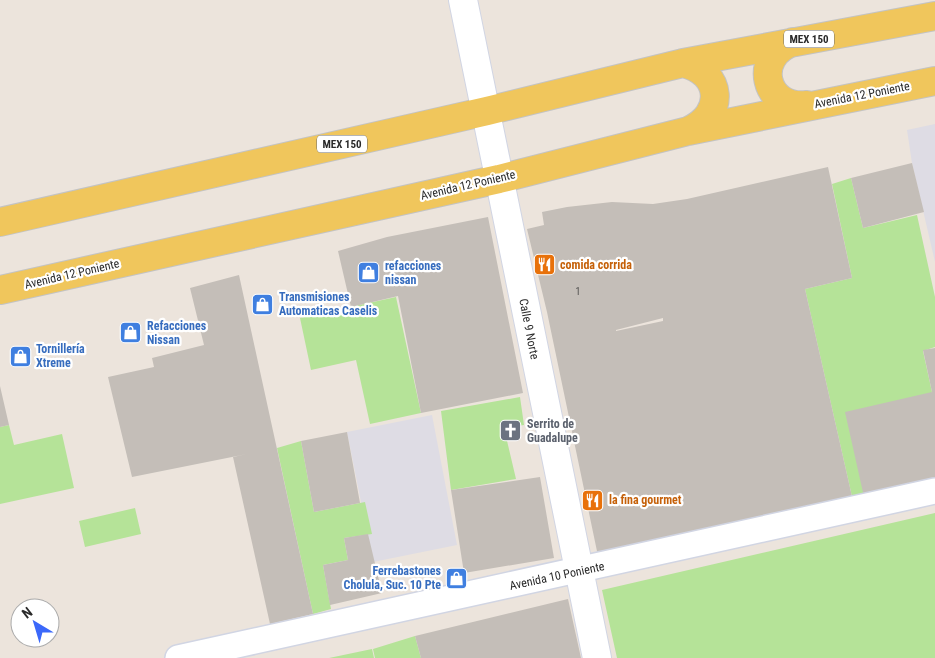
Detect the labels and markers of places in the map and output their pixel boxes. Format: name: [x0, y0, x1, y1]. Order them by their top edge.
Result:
restaurant icon: comida corrida: [532, 253, 556, 277]
place label: comida corrida: [560, 258, 632, 272]
place label: refacciones nissan: [385, 259, 442, 287]
shop icon: refacciones nissan: [357, 261, 381, 285]
place label: Transmisiones Automaticas Caselis: [279, 290, 378, 318]
shop icon: Transmisiones Automaticas Caselis: [251, 292, 275, 316]
place label: Refacciones Nissan: [147, 319, 207, 347]
shop icon: Refacciones Nissan: [119, 321, 143, 345]
place label: Tornillería Xtreme: [36, 342, 85, 370]
shop icon: Tornillería Xtreme: [8, 344, 32, 368]
place label: Serrito de Guadalupe: [527, 417, 578, 445]
church icon: Serrito de Guadalupe: [499, 419, 523, 443]
restaurant icon: la fina gourmet: [581, 488, 605, 512]
place label: la fina gourmet: [609, 493, 682, 507]
place label: Ferrebastones Cholula, Suc. 10 Pte: [344, 564, 442, 592]
shop icon: Ferrebastones Cholula, Suc. 10 Pte: [445, 566, 469, 590]

